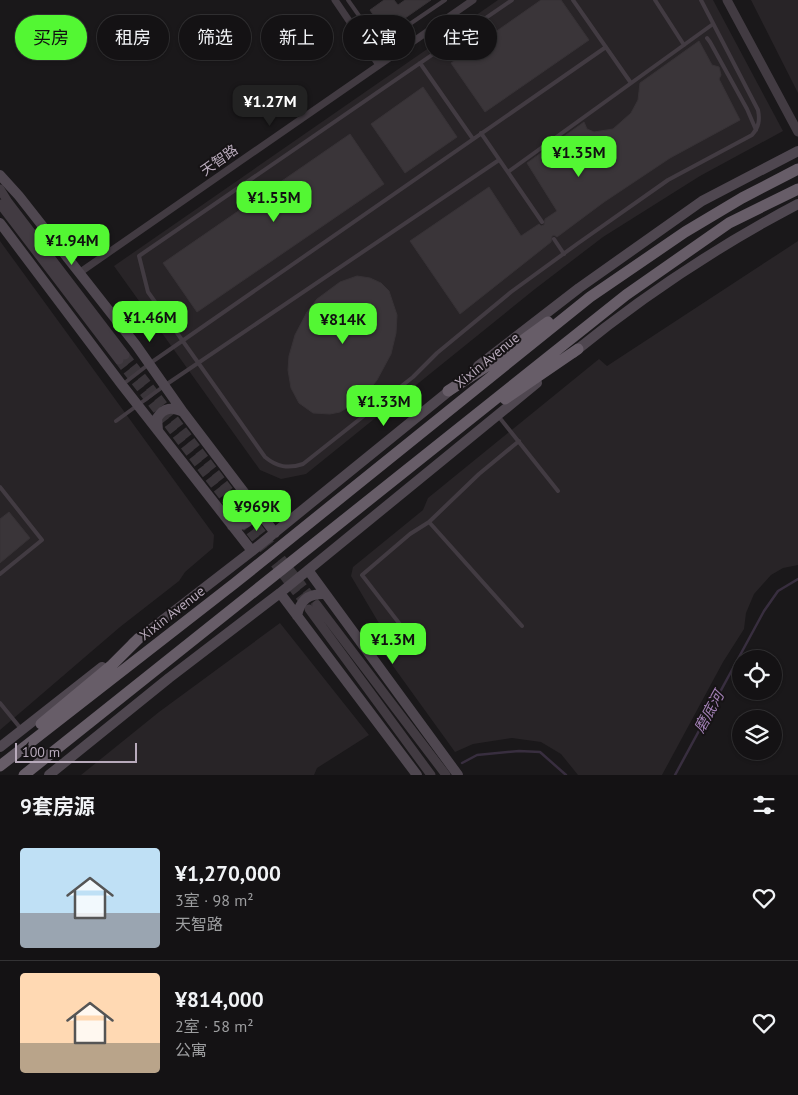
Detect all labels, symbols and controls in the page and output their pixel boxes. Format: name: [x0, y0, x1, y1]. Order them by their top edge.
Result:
chip: 买房: [15, 15, 87, 60]
chip: 租房: [97, 15, 169, 60]
chip: 筛选: [179, 15, 251, 60]
chip: 新上: [261, 15, 333, 60]
chip: 公寓: [343, 15, 415, 60]
chip: 住宅: [425, 15, 497, 60]
pin: ¥1.27M: [229, 84, 311, 127]
text: ¥1.27M: [243, 91, 297, 111]
pin: ¥1.35M: [538, 136, 620, 178]
street label: 天智路: [197, 141, 241, 179]
text: ¥1.35M: [552, 142, 606, 162]
pin: ¥1.55M: [233, 180, 315, 223]
text: ¥1.55M: [247, 187, 301, 207]
pin: ¥1.94M: [31, 224, 113, 266]
text: ¥1.94M: [45, 230, 99, 250]
pin: ¥1.46M: [109, 300, 191, 343]
pin: ¥814K: [308, 302, 378, 345]
text: ¥1.46M: [123, 307, 177, 327]
text: ¥814K: [320, 309, 366, 329]
street label: Xixin Avenue: [451, 328, 523, 392]
pin: ¥1.33M: [343, 384, 425, 427]
text: ¥1.33M: [357, 391, 411, 411]
pin: ¥969K: [222, 490, 292, 532]
text: ¥969K: [234, 496, 280, 516]
street label: Xixin Avenue: [136, 582, 208, 644]
pin: ¥1.3M: [358, 622, 428, 665]
text: ¥1.3M: [371, 629, 415, 649]
map controls: [732, 650, 782, 760]
button: locate: [732, 650, 782, 700]
water label: 磨底河: [689, 685, 729, 736]
button: layers: [732, 710, 782, 760]
scale bar: [15, 740, 138, 763]
text: 100 m: [22, 743, 60, 761]
icon: filters: [750, 791, 778, 819]
text: 9套房源: [20, 793, 95, 820]
text: ¥1,270,000: [175, 860, 281, 887]
icon: home: [60, 868, 120, 928]
icon: heart: [750, 884, 778, 912]
text: 3室 · 98 m²: [175, 890, 254, 910]
text: 天智路: [175, 914, 223, 934]
text: ¥814,000: [175, 986, 264, 1013]
icon: home: [60, 993, 120, 1053]
icon: heart: [750, 1009, 778, 1037]
text: 2室 · 58 m²: [175, 1016, 254, 1036]
text: 公寓: [175, 1040, 207, 1060]

